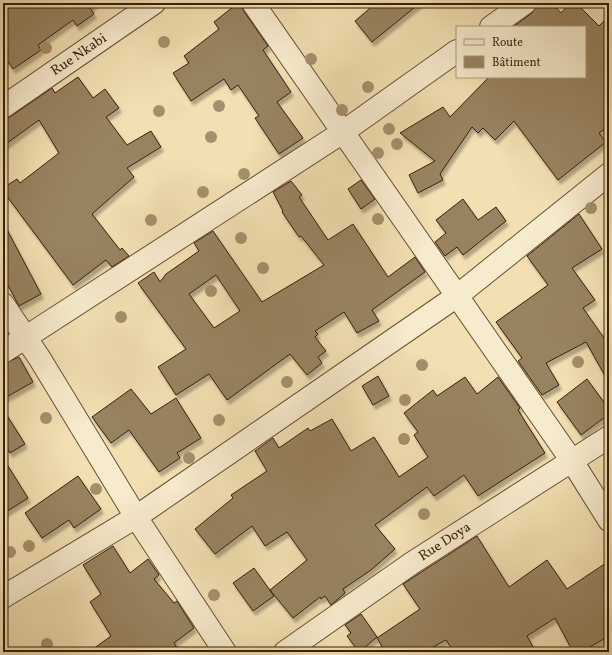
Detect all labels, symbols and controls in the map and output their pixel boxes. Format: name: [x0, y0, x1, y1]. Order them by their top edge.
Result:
legend: [456, 26, 586, 78]
street label: Rue Nkabi: [47, 29, 111, 81]
text: Route: [492, 35, 523, 51]
text: Bâtiment: [492, 55, 541, 71]
street label: Rue Doya: [415, 518, 475, 566]

